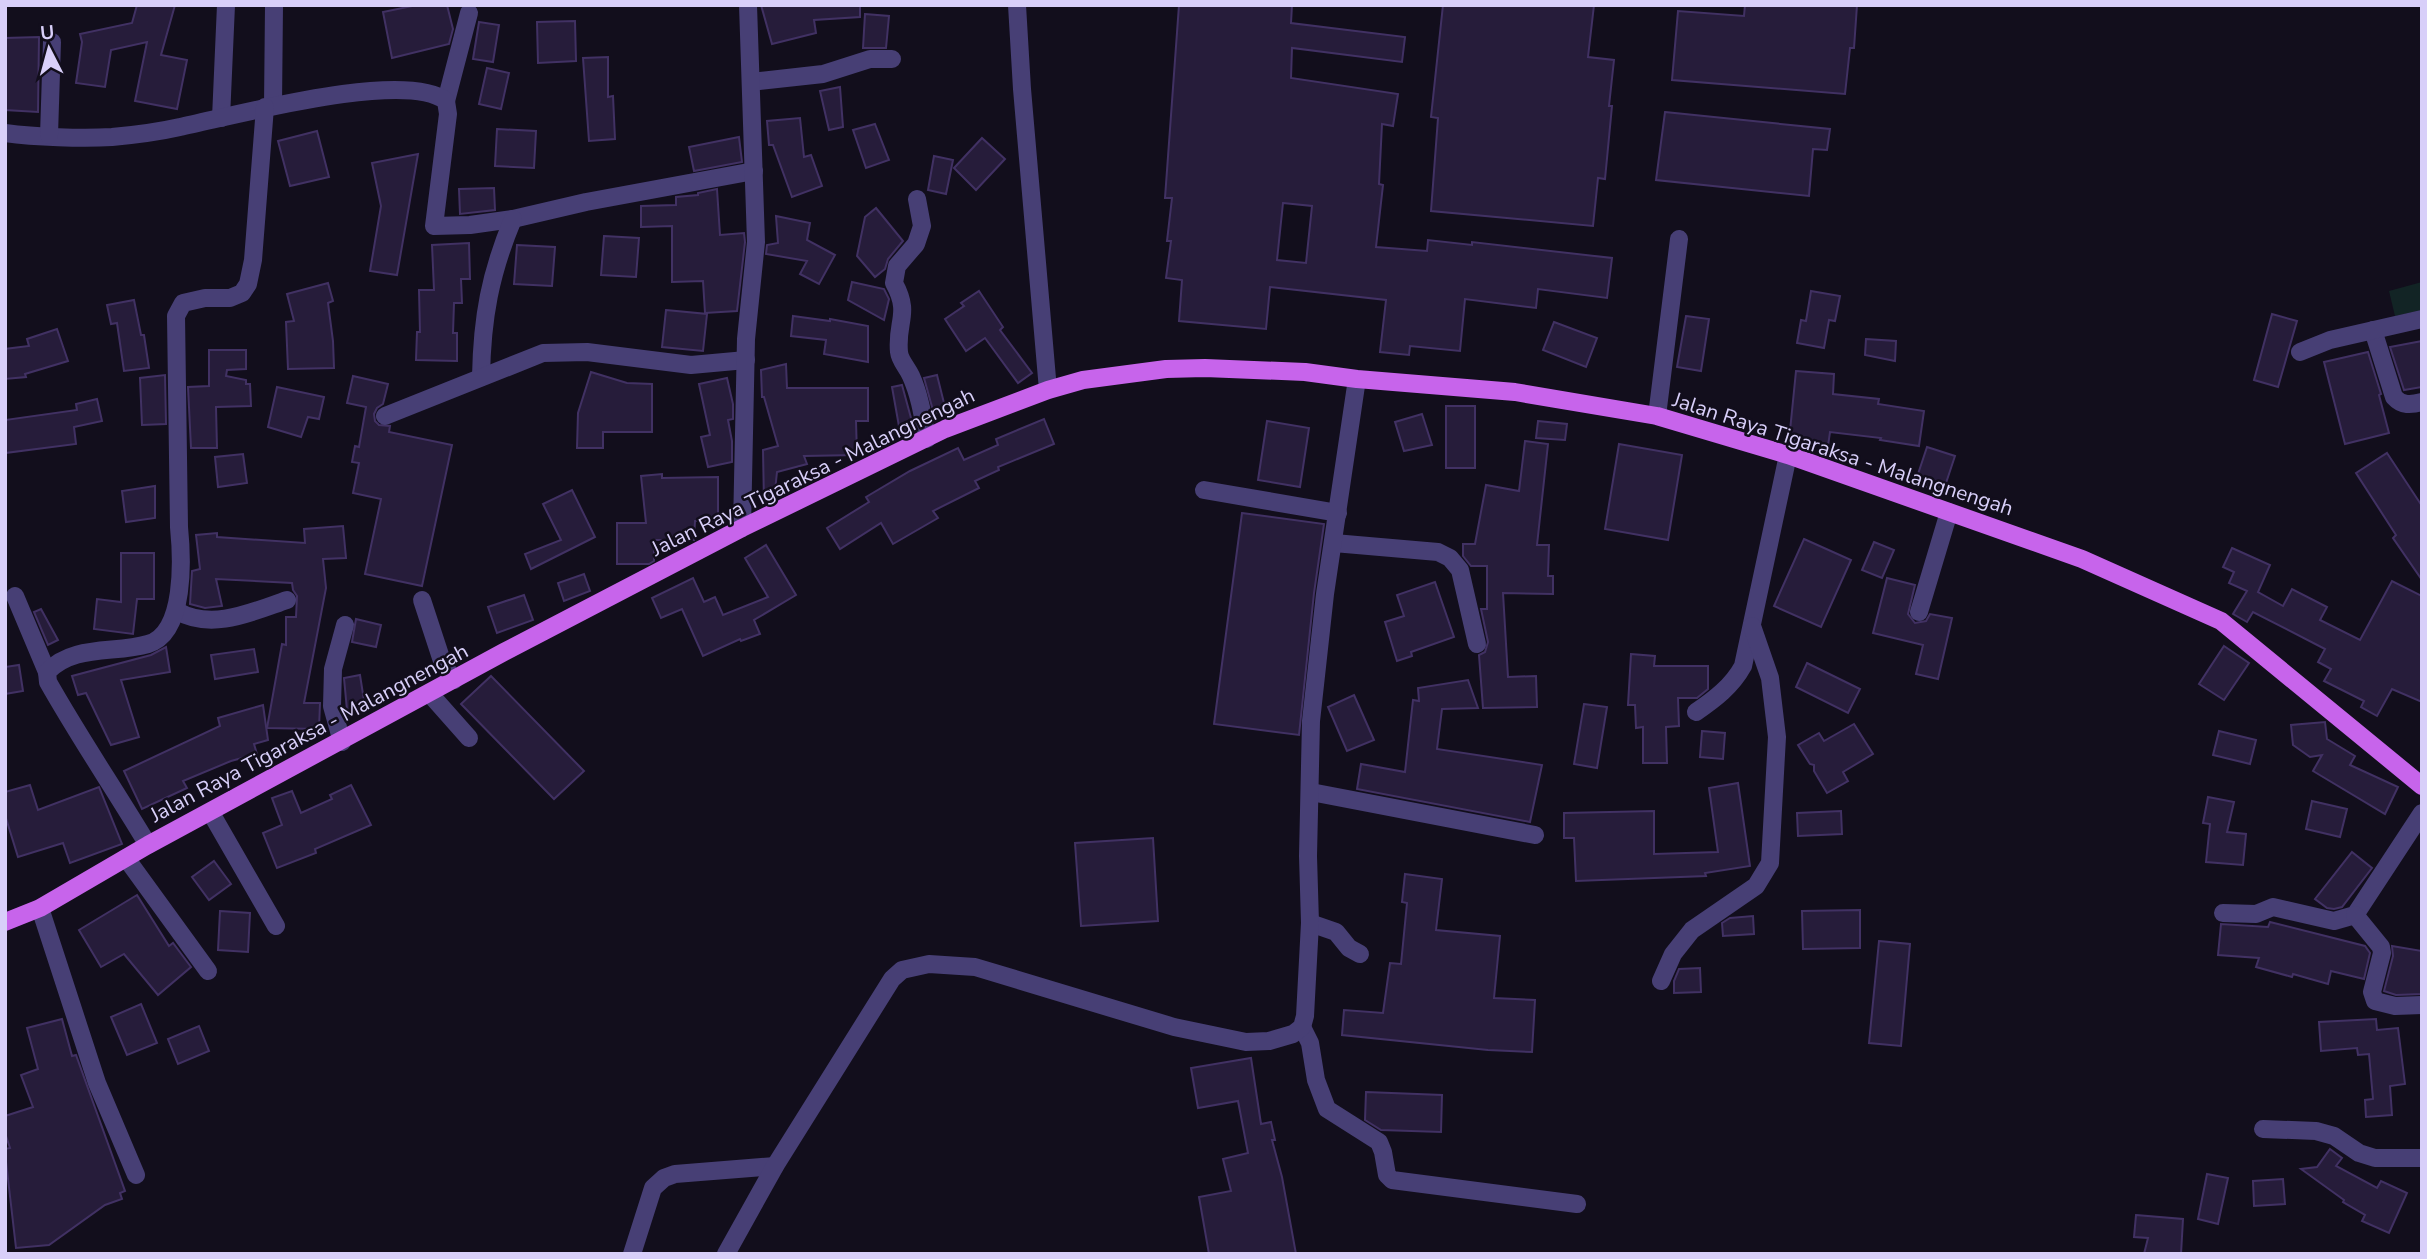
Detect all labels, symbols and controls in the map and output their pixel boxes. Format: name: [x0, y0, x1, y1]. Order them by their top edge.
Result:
north arrow: [14, 14, 84, 84]
text: U: [39, 19, 56, 47]
street label: Jalan Raya Tigaraksa - Malangnengah: [646, 381, 979, 563]
street label: Jalan Raya Tigaraksa - Malangnengah: [1668, 385, 2017, 522]
street label: Jalan Raya Tigaraksa - Malangnengah: [144, 637, 473, 830]

